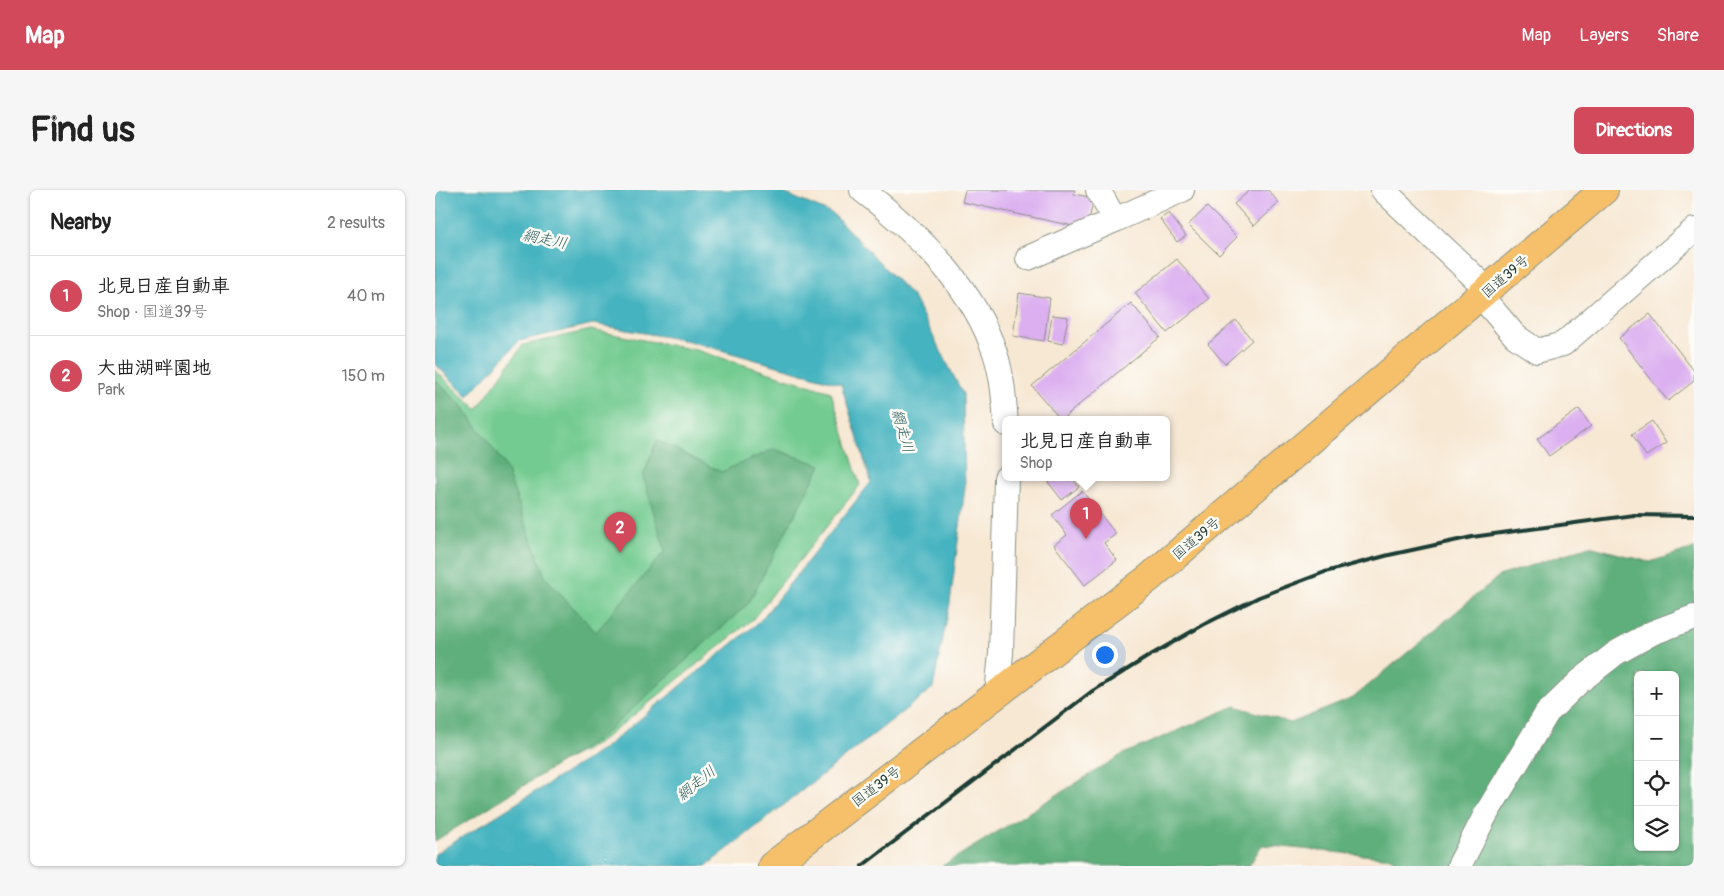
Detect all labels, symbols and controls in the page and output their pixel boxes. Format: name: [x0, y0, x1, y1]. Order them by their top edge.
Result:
text: Map: [25, 21, 65, 50]
text: Map: [1522, 24, 1551, 47]
text: Layers: [1579, 24, 1629, 47]
text: Share: [1657, 24, 1699, 47]
button: Directions: [1574, 107, 1694, 154]
text: Find us: [30, 108, 135, 152]
text: Nearby: [50, 209, 111, 236]
text: 2 results: [327, 213, 385, 233]
water label: 網走川: [521, 226, 569, 253]
street label: 国道39号: [1478, 251, 1532, 302]
text: 北見日産自動車: [97, 274, 230, 298]
text: 1: [63, 286, 69, 306]
text: 40 m: [347, 286, 385, 306]
text: Shop · 国道39号: [97, 302, 207, 322]
text: 大曲湖畔園地: [97, 356, 211, 380]
text: 2: [62, 366, 70, 386]
text: 150 m: [341, 366, 385, 386]
text: Park: [97, 380, 125, 400]
water label: 網走川: [887, 407, 918, 455]
popup: [1002, 416, 1170, 481]
text: 北見日産自動車: [1019, 429, 1153, 453]
text: Shop: [1019, 453, 1053, 473]
pin: 1: [1070, 498, 1102, 539]
pin: 2: [604, 512, 636, 553]
street label: 国道39号: [1169, 514, 1224, 563]
your location: [1092, 642, 1118, 668]
map controls: [1634, 671, 1679, 851]
button: +: [1634, 671, 1679, 716]
button: −: [1634, 716, 1679, 761]
button: locate: [1634, 761, 1679, 806]
water label: 網走川: [673, 762, 720, 805]
street label: 国道39号: [848, 762, 904, 810]
button: layers: [1634, 806, 1679, 851]

